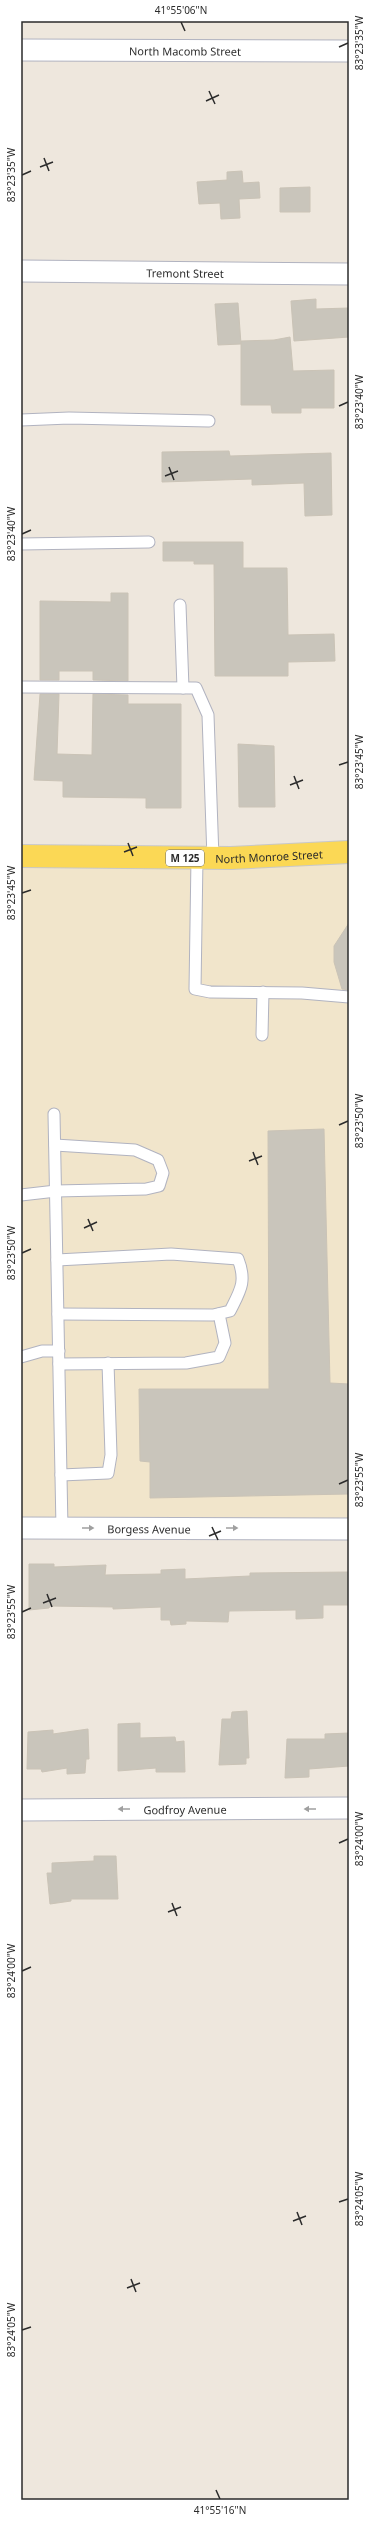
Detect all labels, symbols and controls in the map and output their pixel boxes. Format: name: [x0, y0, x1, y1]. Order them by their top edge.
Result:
text: 41°55'06"N: [155, 3, 207, 17]
text: 83°23'35"W: [352, 15, 366, 70]
street label: North Macomb Street: [129, 43, 241, 58]
text: 83°23'35"W: [4, 147, 18, 202]
street label: Tremont Street: [146, 265, 224, 280]
text: 83°23'40"W: [352, 374, 366, 429]
text: 83°23'40"W: [4, 506, 18, 561]
text: 83°23'45"W: [352, 734, 366, 789]
street label: North Monroe Street: [215, 846, 323, 866]
road number: M 125: [166, 850, 204, 866]
text: 83°23'45"W: [4, 865, 18, 920]
text: 83°23'50"W: [352, 1093, 366, 1148]
text: 83°23'50"W: [4, 1225, 18, 1280]
text: 83°23'55"W: [352, 1452, 366, 1507]
street label: Borgess Avenue: [107, 1521, 191, 1536]
one-way arrow: [82, 1525, 95, 1531]
one-way arrow: [226, 1525, 239, 1531]
text: 83°23'55"W: [4, 1584, 18, 1639]
street label: Godfroy Avenue: [143, 1801, 227, 1817]
one-way arrow: [117, 1806, 130, 1812]
one-way arrow: [303, 1806, 316, 1812]
text: 83°24'00"W: [352, 1811, 366, 1866]
text: 83°24'00"W: [4, 1943, 18, 1998]
text: 83°24'05"W: [352, 2171, 366, 2226]
text: 83°24'05"W: [4, 2302, 18, 2357]
text: 41°55'16"N: [194, 2503, 246, 2517]

